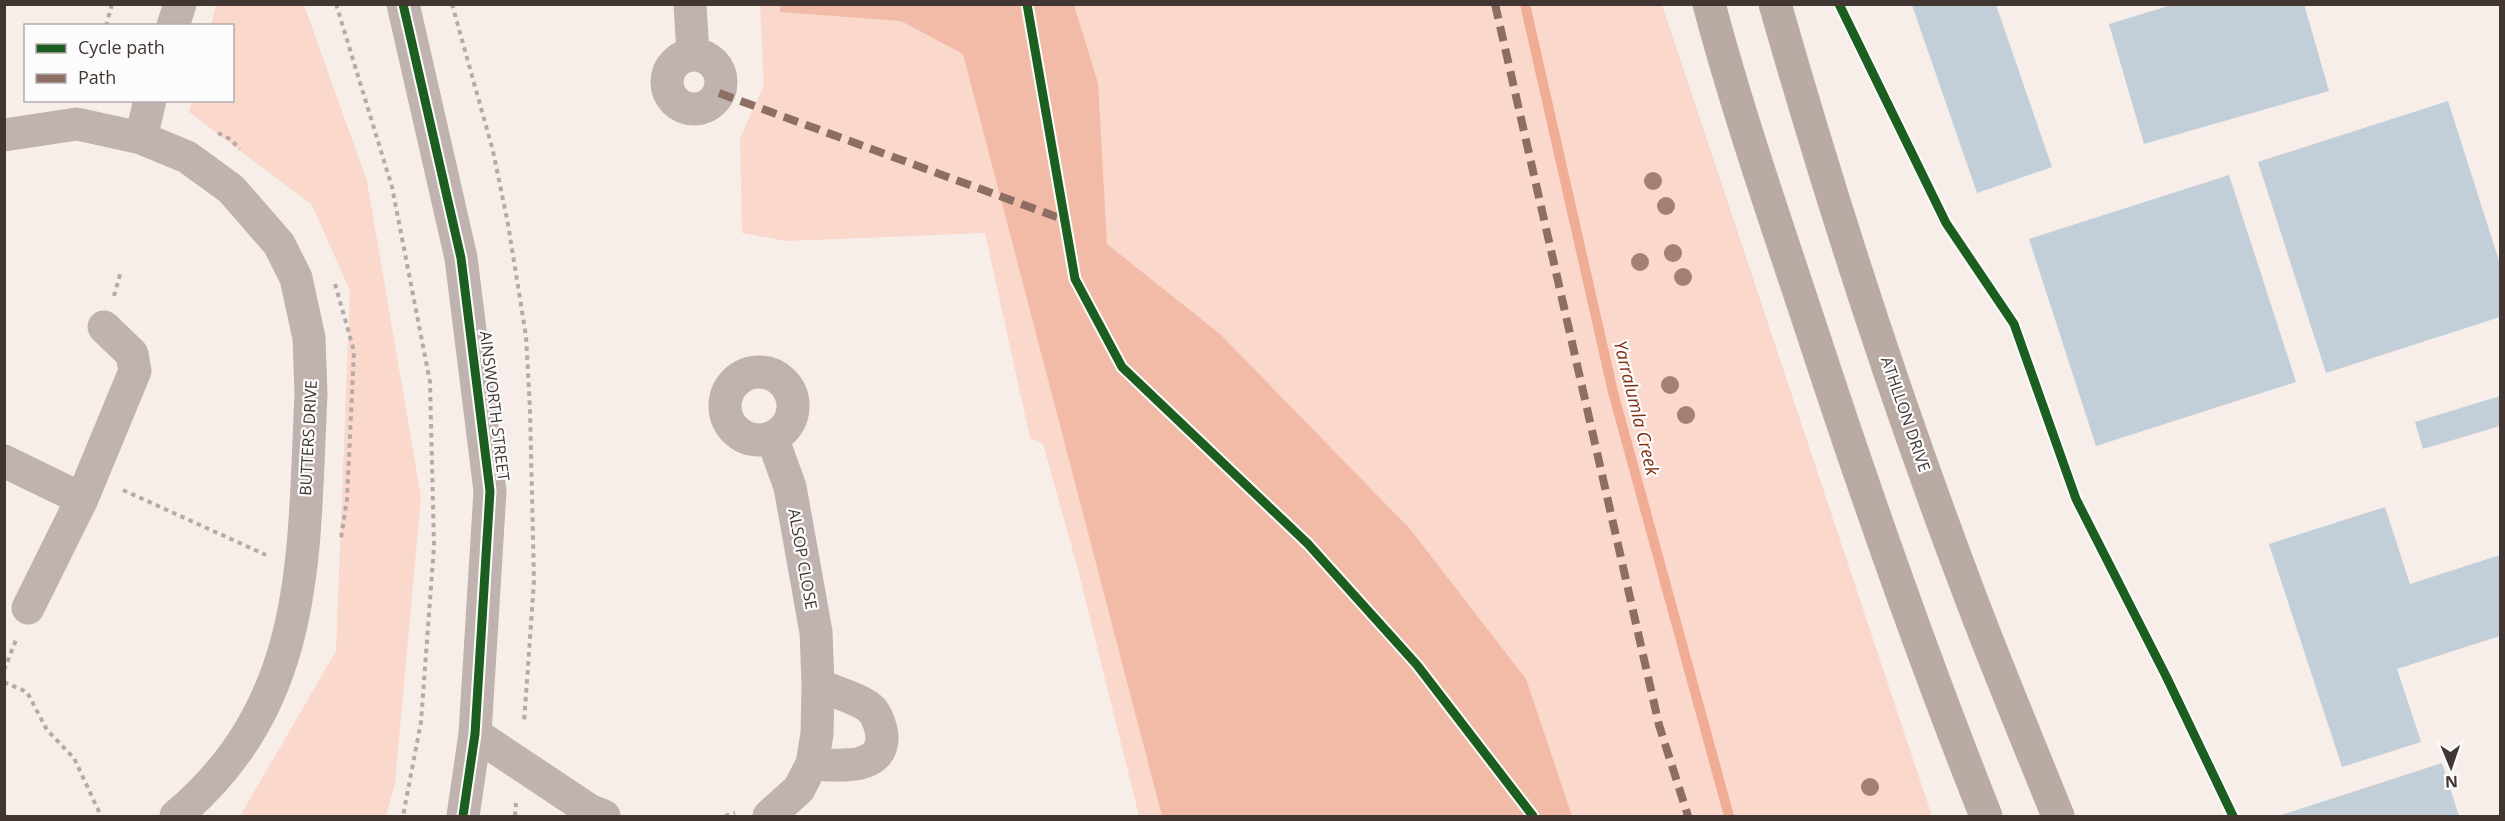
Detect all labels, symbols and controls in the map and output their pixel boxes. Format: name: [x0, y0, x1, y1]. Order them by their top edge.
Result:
legend: [24, 24, 234, 102]
text: Cycle path: [78, 35, 165, 59]
text: Path: [78, 65, 116, 89]
street label: AINSWORTH STREET: [475, 330, 515, 483]
water label: Yarralumla Creek: [1609, 338, 1666, 479]
street label: ATHLLON DRIVE: [1876, 353, 1936, 475]
street label: BUTTERS DRIVE: [294, 380, 322, 496]
street label: ALSOP CLOSE: [783, 507, 823, 611]
north arrow: [2421, 737, 2481, 797]
text: N: [2445, 771, 2458, 793]

